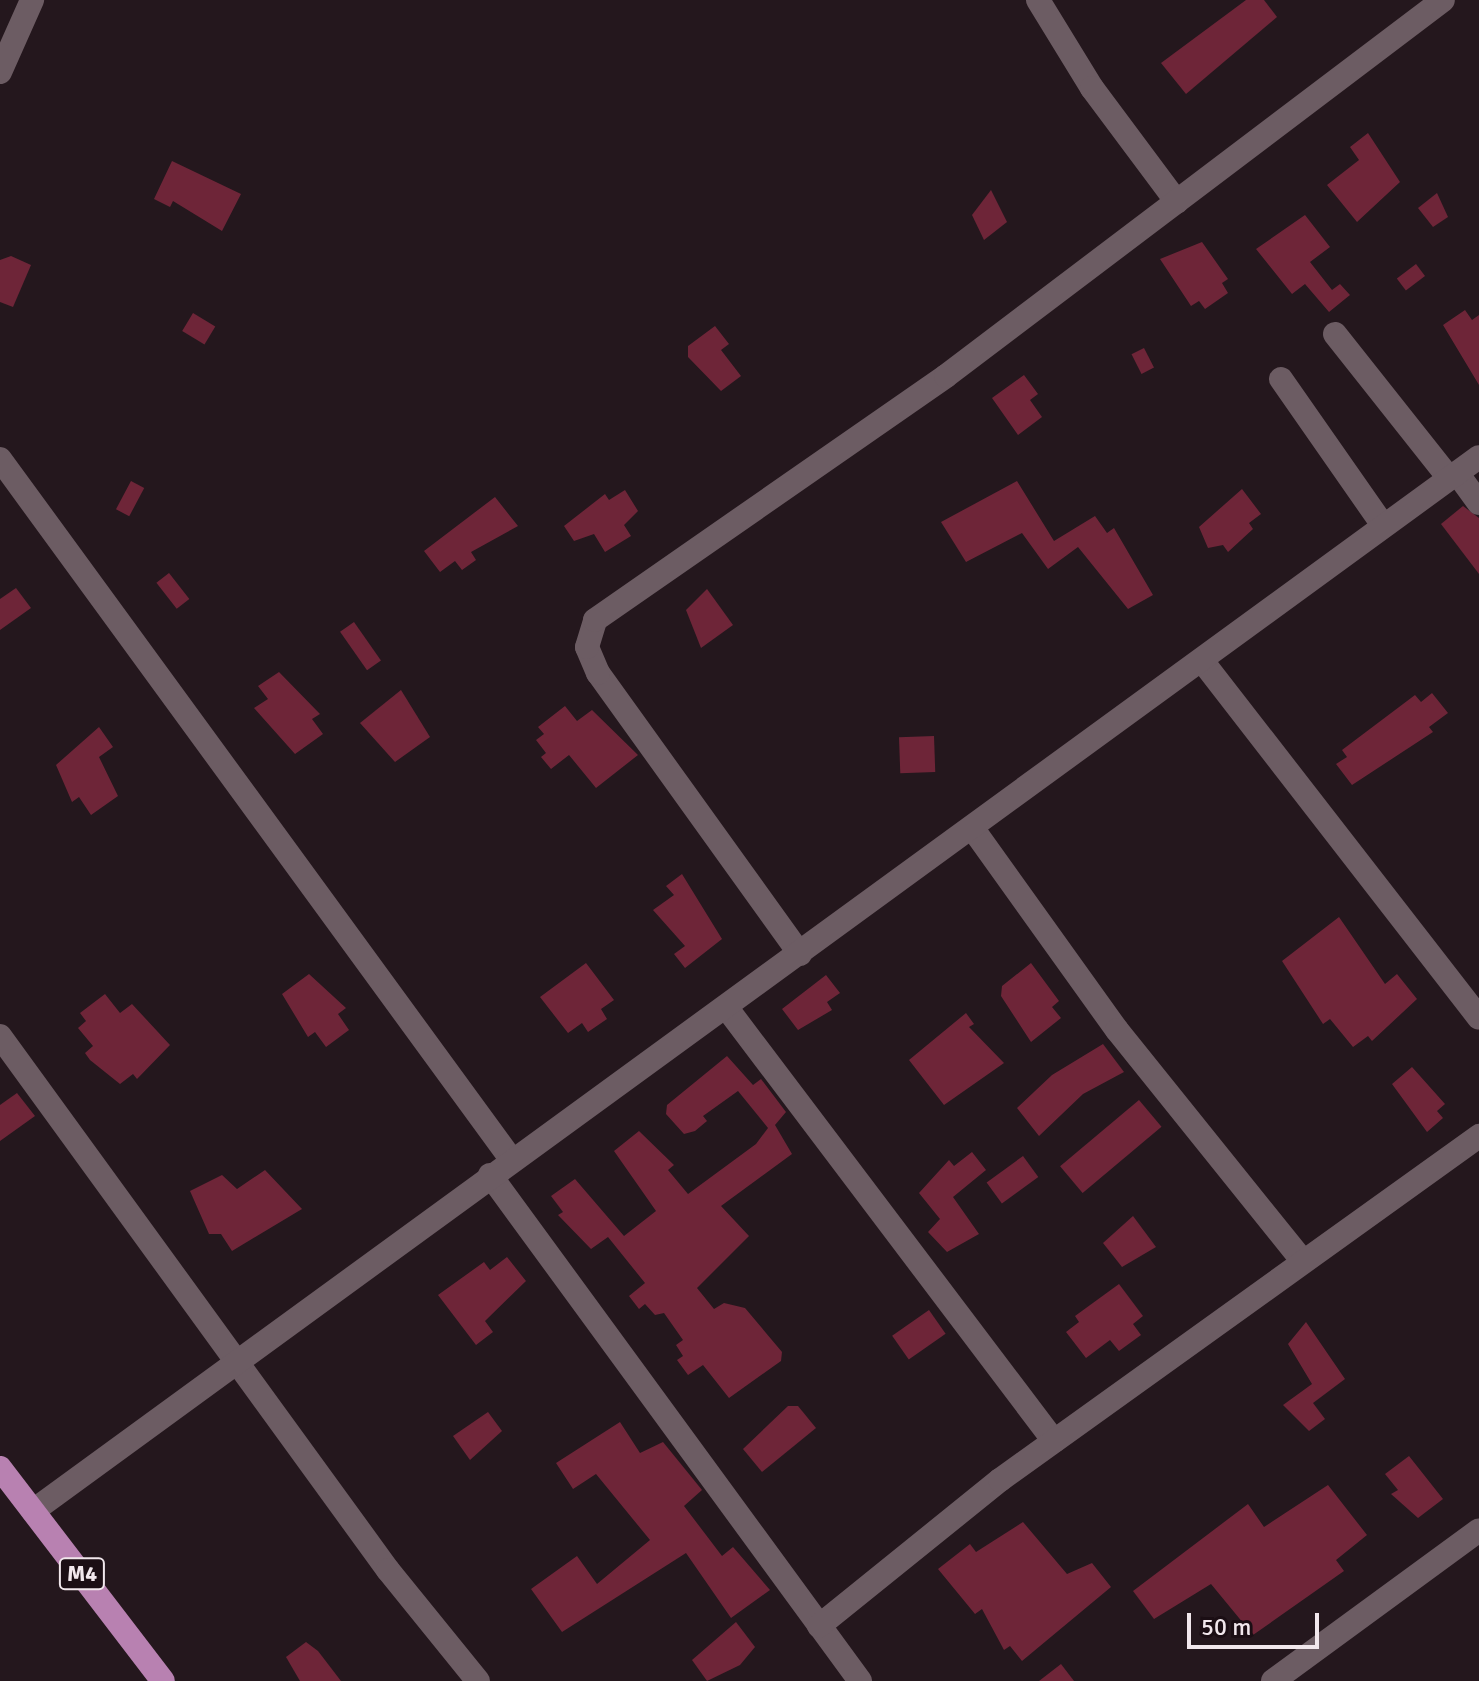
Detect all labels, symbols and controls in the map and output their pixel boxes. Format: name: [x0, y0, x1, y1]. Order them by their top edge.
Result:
road number: M4: [58, 1556, 106, 1592]
scale bar: [1191, 1597, 1323, 1647]
text: 50 m: [1201, 1612, 1251, 1642]

